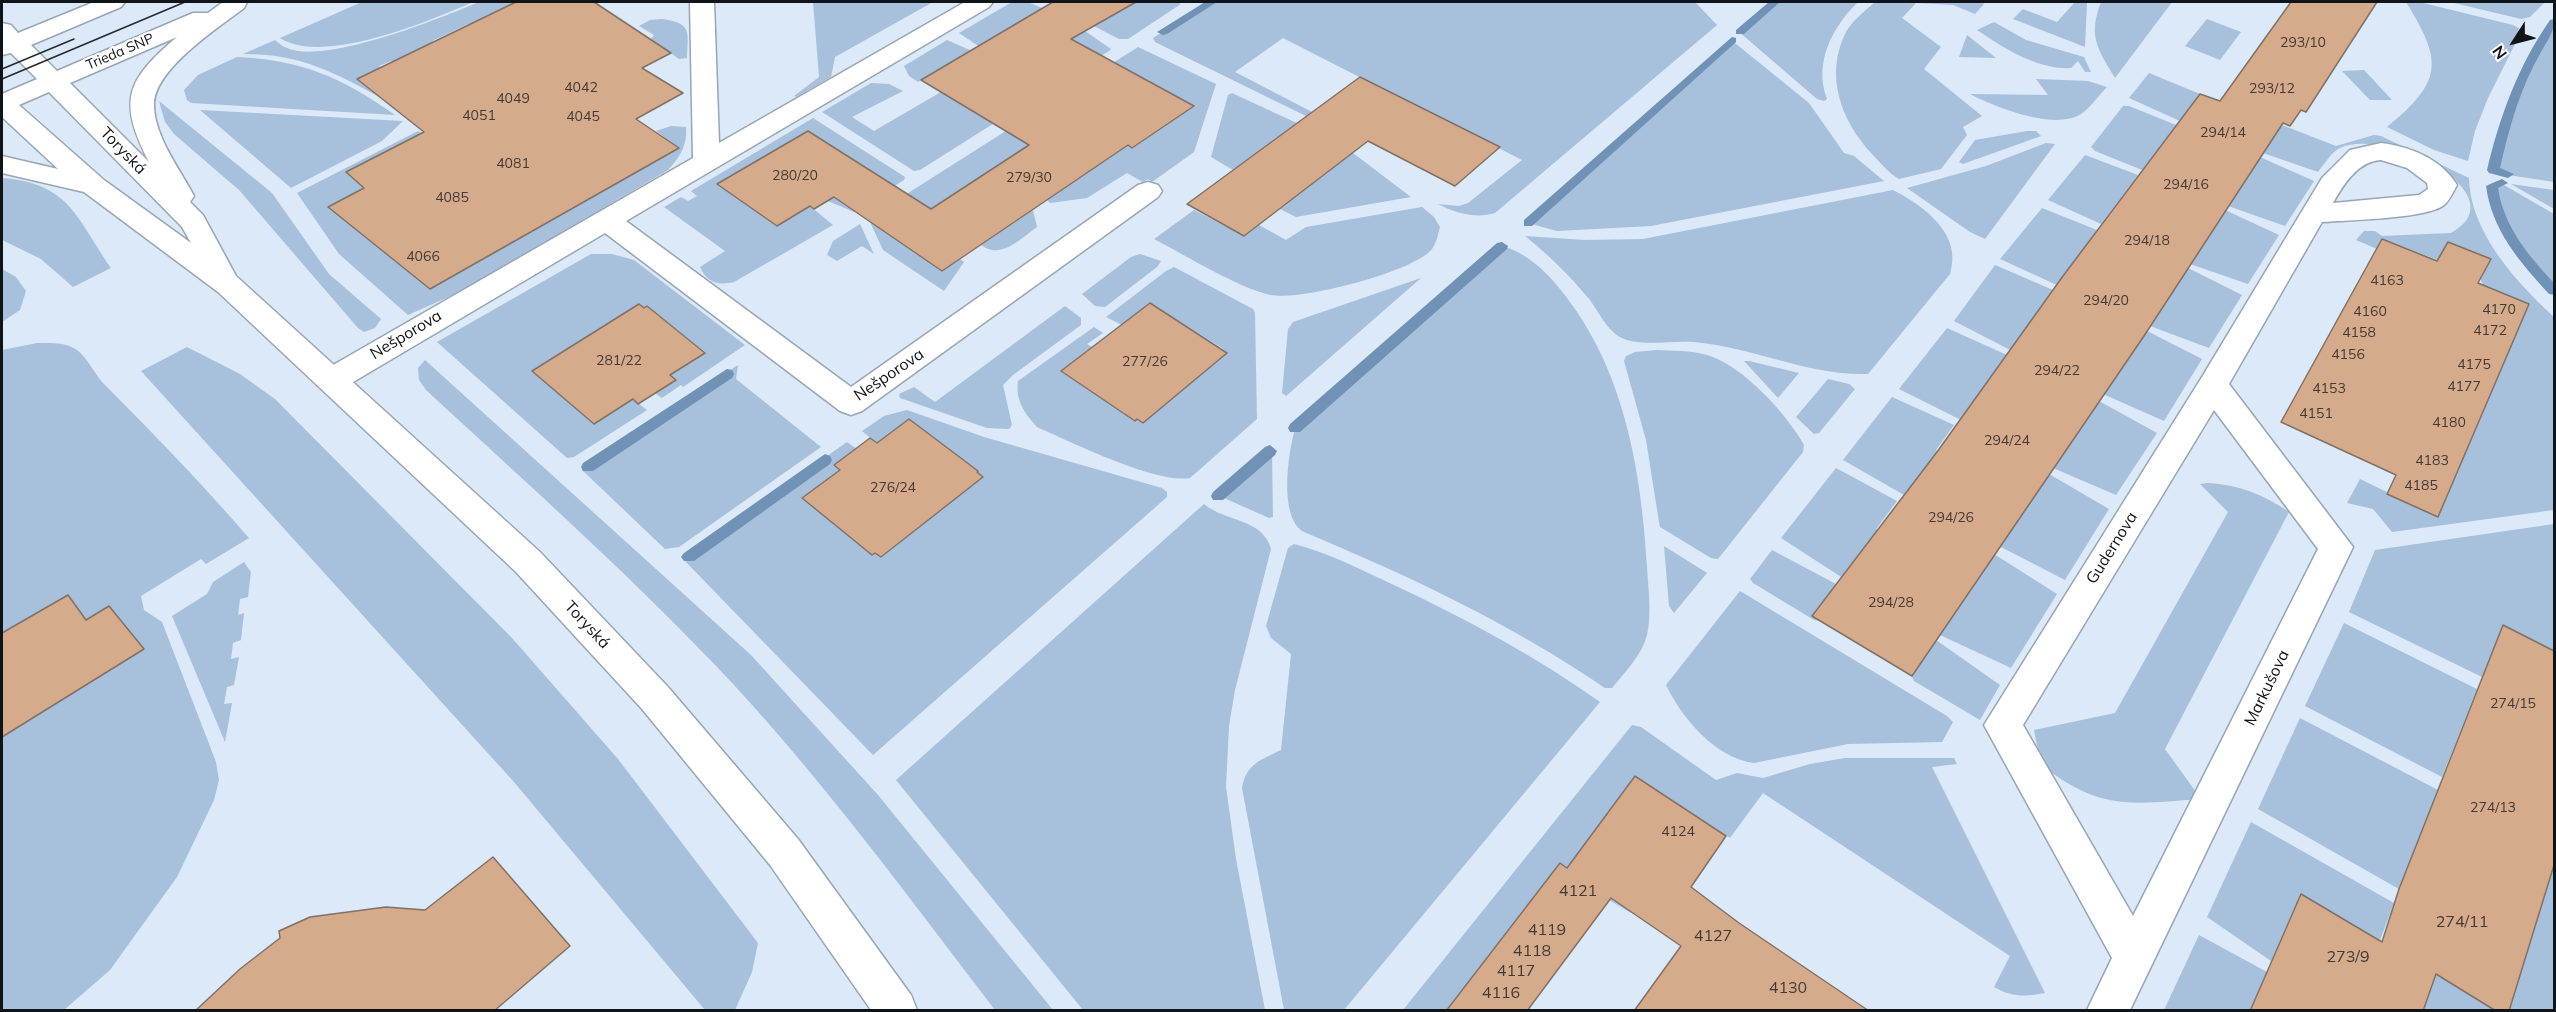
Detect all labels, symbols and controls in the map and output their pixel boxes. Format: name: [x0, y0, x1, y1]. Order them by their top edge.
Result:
north arrow: [2484, 12, 2544, 72]
street label: Trieda SNP: [84, 30, 156, 74]
house number: 293/10: [2280, 35, 2326, 51]
text: N: [2488, 42, 2511, 63]
house number: 4042: [564, 80, 598, 96]
house number: 293/12: [2249, 81, 2295, 97]
house number: 4049: [496, 91, 530, 107]
house number: 4051: [462, 108, 496, 124]
house number: 4045: [566, 109, 600, 125]
street label: Toryská: [96, 123, 150, 179]
house number: 294/14: [2200, 125, 2246, 141]
house number: 4081: [496, 156, 530, 172]
house number: 280/20: [772, 168, 818, 184]
house number: 279/30: [1006, 170, 1052, 186]
house number: 294/16: [2163, 177, 2209, 193]
house number: 4085: [435, 190, 469, 206]
house number: 294/18: [2124, 233, 2170, 249]
house number: 4066: [406, 249, 440, 265]
house number: 4163: [2370, 273, 2404, 289]
house number: 294/20: [2083, 293, 2129, 309]
house number: 4170: [2482, 302, 2516, 318]
house number: 4160: [2353, 304, 2387, 320]
street label: Nešporova: [367, 306, 445, 364]
house number: 4172: [2473, 323, 2507, 339]
house number: 4158: [2342, 325, 2376, 341]
street label: Nešporova: [850, 345, 928, 405]
house number: 4156: [2331, 347, 2365, 363]
house number: 281/22: [596, 353, 642, 369]
house number: 277/26: [1122, 354, 1168, 370]
house number: 4175: [2457, 357, 2491, 373]
house number: 294/22: [2034, 363, 2080, 379]
house number: 4177: [2447, 379, 2481, 395]
house number: 4153: [2312, 381, 2346, 397]
house number: 4151: [2299, 406, 2333, 422]
house number: 4180: [2432, 415, 2466, 431]
house number: 294/24: [1984, 433, 2030, 449]
house number: 4183: [2415, 453, 2449, 469]
house number: 4185: [2404, 478, 2438, 494]
house number: 276/24: [870, 480, 916, 496]
street label: Gudernova: [2082, 508, 2142, 588]
house number: 294/26: [1928, 510, 1974, 526]
house number: 294/28: [1868, 595, 1914, 611]
street label: Toryská: [560, 597, 614, 653]
street label: Markušova: [2241, 647, 2293, 729]
house number: 274/15: [2490, 696, 2536, 712]
house number: 274/13: [2470, 800, 2516, 816]
house number: 4124: [1661, 824, 1695, 840]
house number: 4121: [1559, 881, 1597, 901]
house number: 274/11: [2436, 912, 2488, 932]
house number: 4119: [1528, 920, 1566, 940]
house number: 4127: [1694, 926, 1732, 946]
house number: 4118: [1513, 941, 1551, 961]
house number: 273/9: [2327, 947, 2369, 967]
house number: 4117: [1497, 961, 1535, 981]
house number: 4130: [1769, 978, 1807, 998]
house number: 4116: [1482, 983, 1520, 1003]

